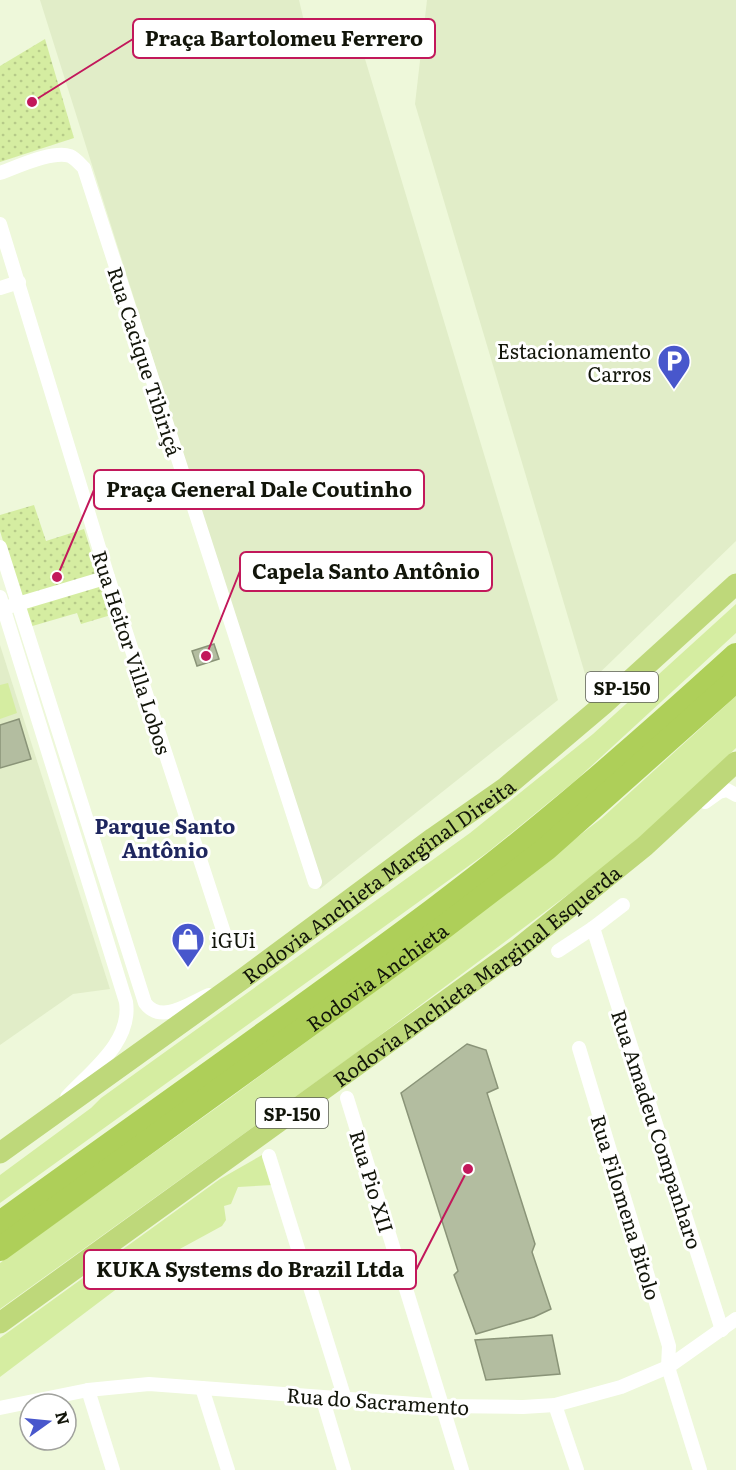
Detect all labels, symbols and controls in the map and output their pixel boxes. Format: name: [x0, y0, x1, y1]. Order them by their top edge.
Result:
callout: Praça Bartolomeu Ferrero: [133, 19, 435, 58]
text: Praça Bartolomeu Ferrero: [145, 21, 423, 52]
street label: Rua Cacique Tibiriçá: [101, 262, 191, 460]
place label: Estacionamento Carros: [497, 335, 651, 388]
parking icon: Estacionamento Carros: [656, 343, 692, 390]
callout: Praça General Dale Coutinho: [94, 470, 424, 509]
text: Praça General Dale Coutinho: [106, 472, 412, 503]
street label: Rua Heitor Villa Lobos: [86, 546, 180, 758]
callout: Capela Santo Antônio: [240, 552, 492, 591]
text: Capela Santo Antônio: [252, 554, 480, 585]
road number: SP-150: [586, 672, 658, 702]
street label: Rodovia Anchieta Marginal Direita: [236, 773, 518, 987]
district label: Parque Santo Antônio: [95, 809, 235, 864]
street label: Rodovia Anchieta Marginal Esquerda: [326, 857, 627, 1093]
street label: Rodovia Anchieta: [302, 917, 452, 1035]
shop icon: iGUi: [170, 921, 206, 968]
place label: iGUi: [211, 924, 256, 954]
street label: Rua Amadeu Companharo: [605, 1005, 711, 1253]
road number: SP-150: [256, 1098, 328, 1128]
street label: Rua Filomena Bitolo: [585, 1111, 669, 1303]
street label: Rua Pio XII: [343, 1126, 403, 1236]
callout: KUKA Systems do Brazil Ltda: [84, 1250, 416, 1289]
text: KUKA Systems do Brazil Ltda: [96, 1252, 405, 1283]
street label: Rua do Sacramento: [286, 1379, 470, 1421]
north arrow: [18, 1392, 78, 1452]
text: N: [50, 1408, 77, 1427]

